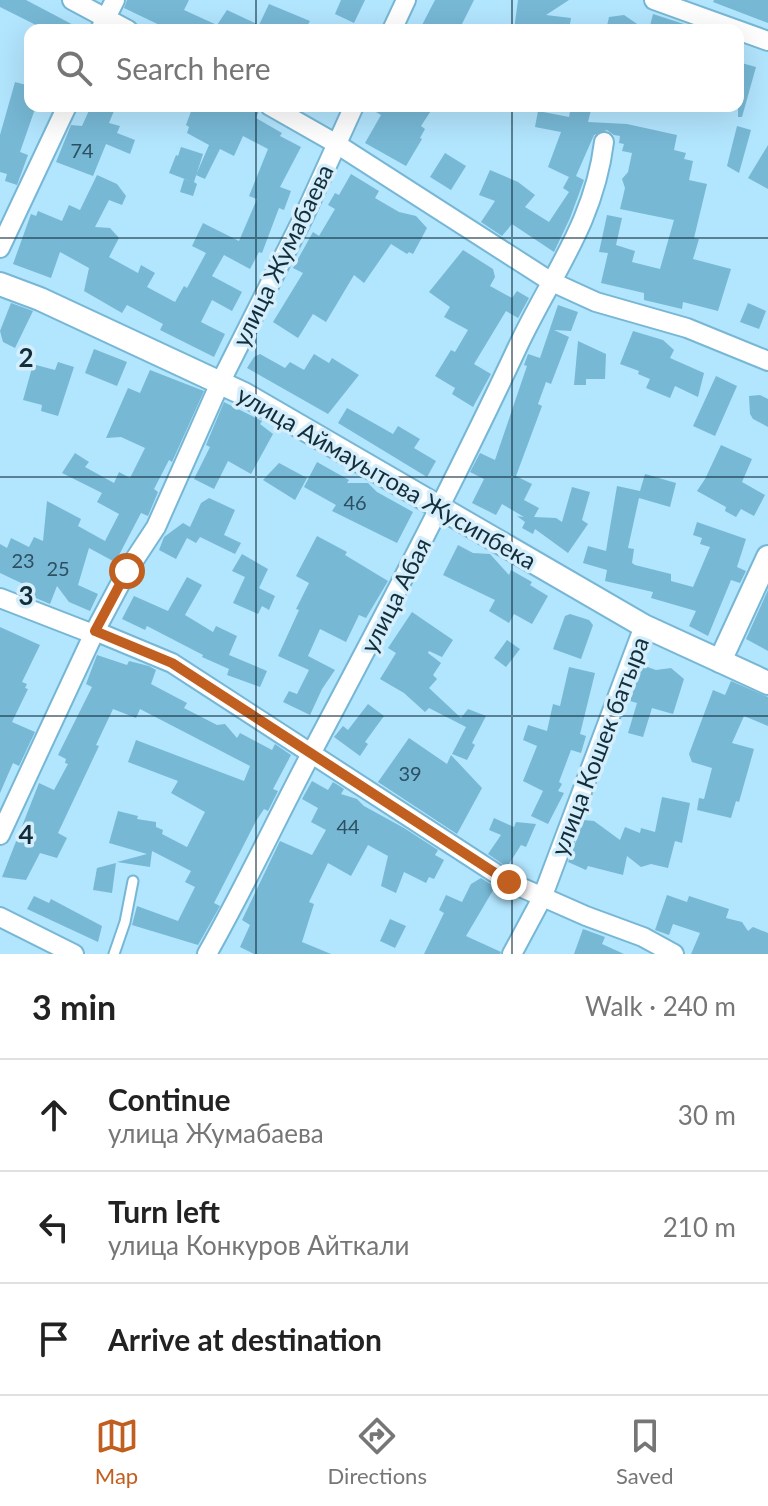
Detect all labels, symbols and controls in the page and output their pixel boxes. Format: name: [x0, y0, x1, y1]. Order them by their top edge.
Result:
search box: [24, 24, 744, 112]
icon: search: [52, 46, 96, 90]
text: Search here: [116, 50, 271, 86]
house number: 74: [70, 138, 94, 162]
street label: улица Жумабаева: [225, 159, 339, 351]
text: 2: [18, 341, 34, 373]
street label: улица Аймауытова Жусипбека: [232, 379, 542, 575]
house number: 46: [343, 490, 367, 514]
street label: улица Абая: [354, 533, 436, 657]
house number: 23: [11, 548, 35, 572]
route start: [109, 553, 145, 589]
house number: 25: [46, 556, 70, 580]
text: 3: [18, 579, 34, 611]
street label: улица Кошек батыра: [544, 633, 654, 859]
house number: 39: [398, 761, 422, 785]
house number: 44: [336, 814, 360, 838]
text: 4: [18, 818, 34, 850]
route end: [491, 864, 527, 900]
text: 3 min: [32, 986, 116, 1027]
text: Walk · 240 m: [585, 990, 736, 1022]
text: Continue: [108, 1081, 231, 1117]
icon: ahead: [32, 1093, 76, 1137]
text: 30 m: [678, 1099, 736, 1131]
text: улица Жумабаева: [108, 1117, 324, 1149]
text: Turn left: [108, 1193, 220, 1229]
icon: left: [32, 1205, 76, 1249]
text: 210 m: [663, 1211, 736, 1243]
text: улица Конкуров Айткали: [108, 1229, 409, 1261]
icon: arrive: [32, 1317, 76, 1361]
text: Arrive at destination: [108, 1321, 382, 1357]
tab: Map: [95, 1414, 139, 1489]
tab: Directions: [328, 1414, 427, 1489]
tab: Saved: [616, 1414, 673, 1489]

